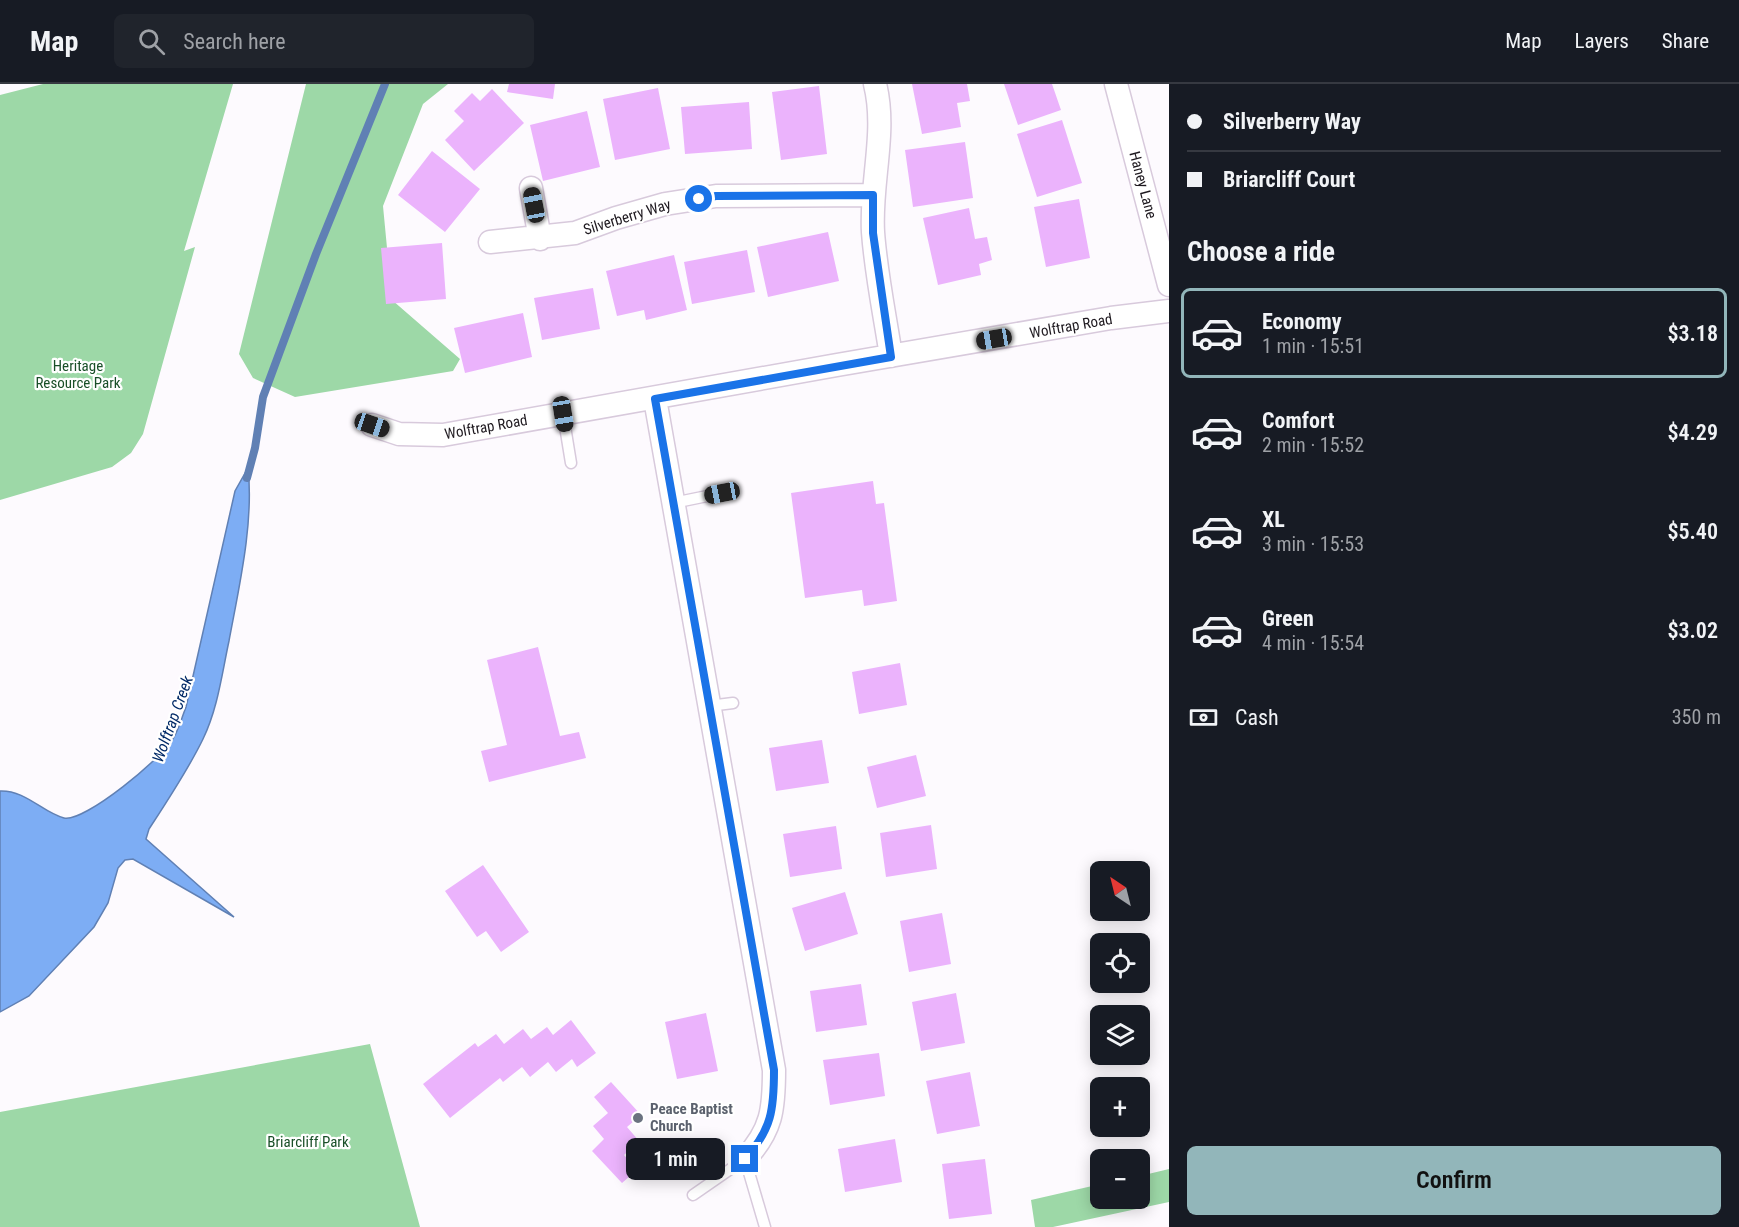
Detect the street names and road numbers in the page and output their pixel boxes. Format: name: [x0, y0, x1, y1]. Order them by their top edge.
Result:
street label: Haney Lane: [1125, 149, 1161, 221]
street label: Silverberry Way: [581, 195, 673, 239]
street label: Wolftrap Road: [1028, 310, 1114, 342]
street label: Wolftrap Road: [443, 411, 529, 443]

